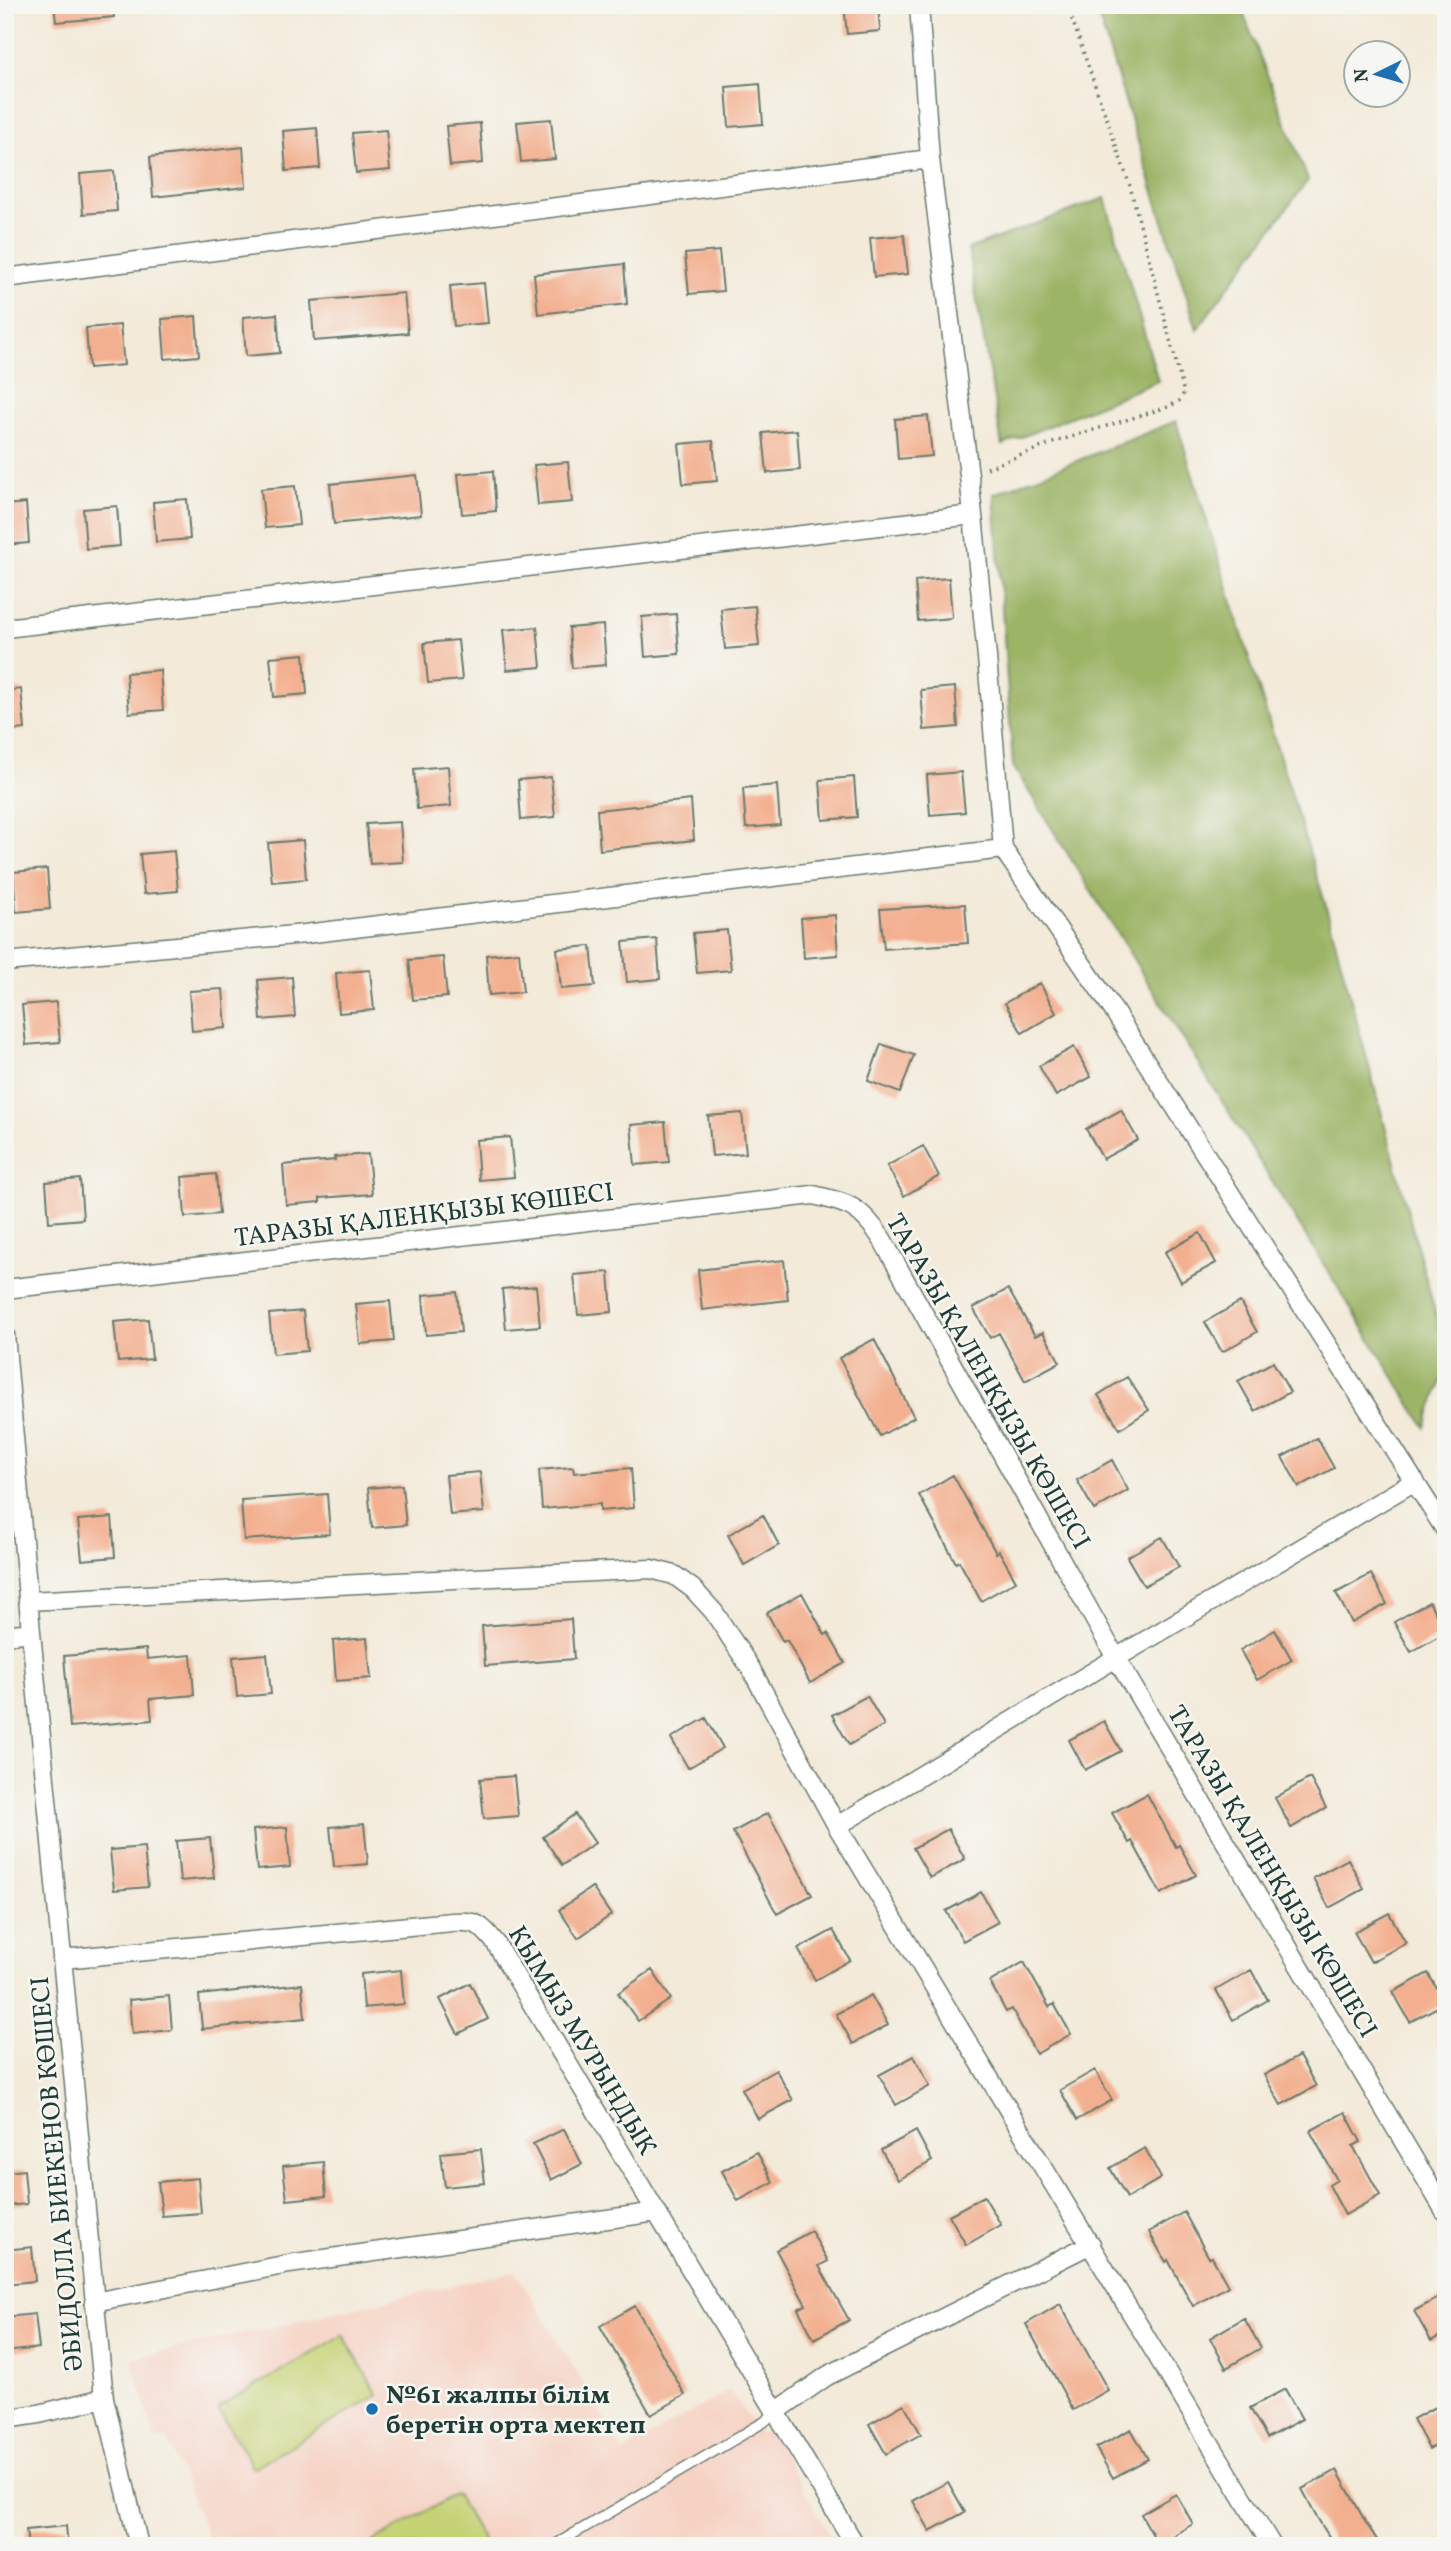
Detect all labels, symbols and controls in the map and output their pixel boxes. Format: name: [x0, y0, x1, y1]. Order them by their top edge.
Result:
north arrow: [1342, 38, 1412, 108]
text: N: [1348, 67, 1376, 83]
street label: ТАРАЗЫ ҚАЛЕНҚЫЗЫ КӨШЕСІ: [232, 1175, 616, 1257]
street label: ТАРАЗЫ ҚАЛЕНҚЫЗЫ КӨШЕСІ: [876, 1208, 1098, 1556]
street label: ТАРАЗЫ ҚАЛЕНҚЫЗЫ КӨШЕСІ: [1157, 1699, 1385, 2045]
street label: КЫМЫЗ МУРЫНДЫК: [498, 1919, 664, 2163]
street label: ӘБИДОЛЛА БИЕКЕНОВ КӨШЕСІ: [23, 1975, 93, 2373]
place label: №61 жалпы білім беретін орта мектеп: [386, 2378, 646, 2444]
marker: №61 жалпы білім беретін орта мектеп: [364, 2401, 380, 2417]

